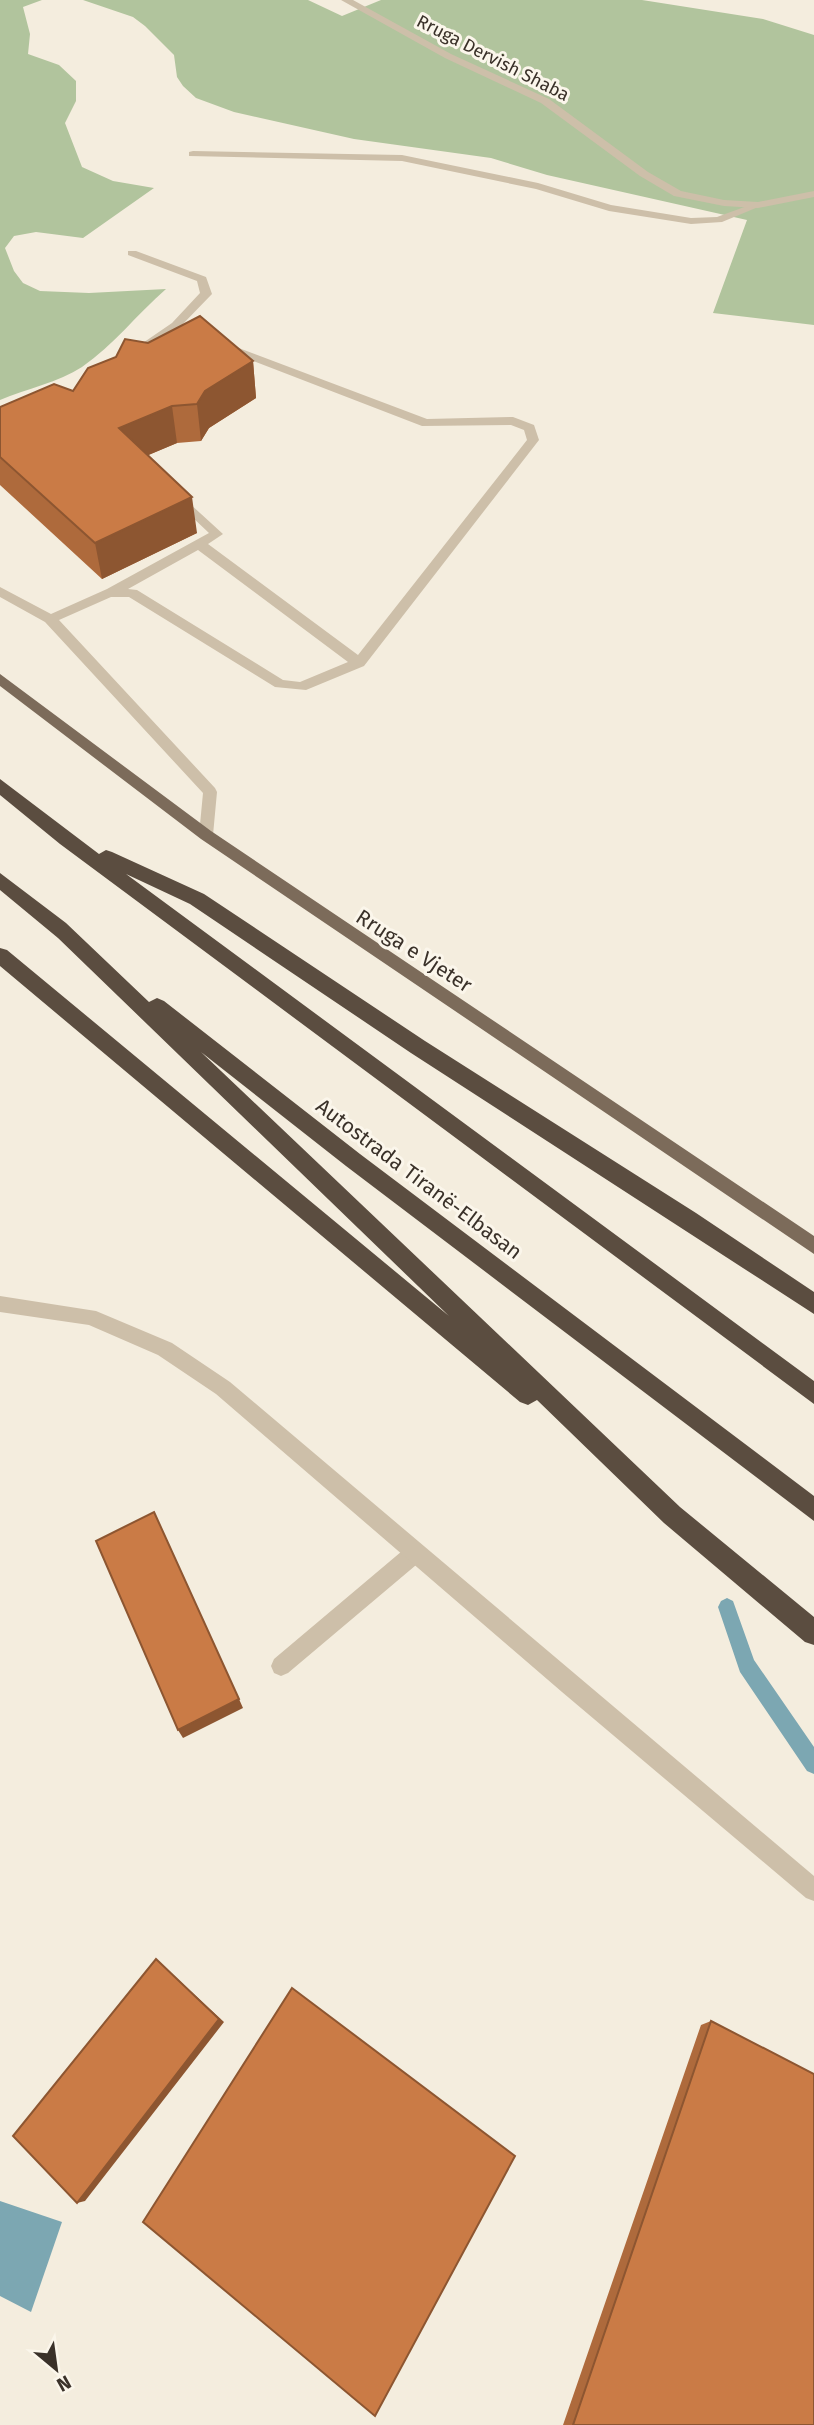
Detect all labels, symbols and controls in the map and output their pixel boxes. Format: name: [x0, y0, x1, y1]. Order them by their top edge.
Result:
street label: Rruga Dervish Shaba: [413, 10, 573, 106]
street label: Rruga e Vjeter: [351, 904, 477, 998]
street label: Autostrada Tiranë-Elbasan: [311, 1093, 527, 1265]
north arrow: [21, 2334, 91, 2404]
text: N: [53, 2370, 75, 2397]

